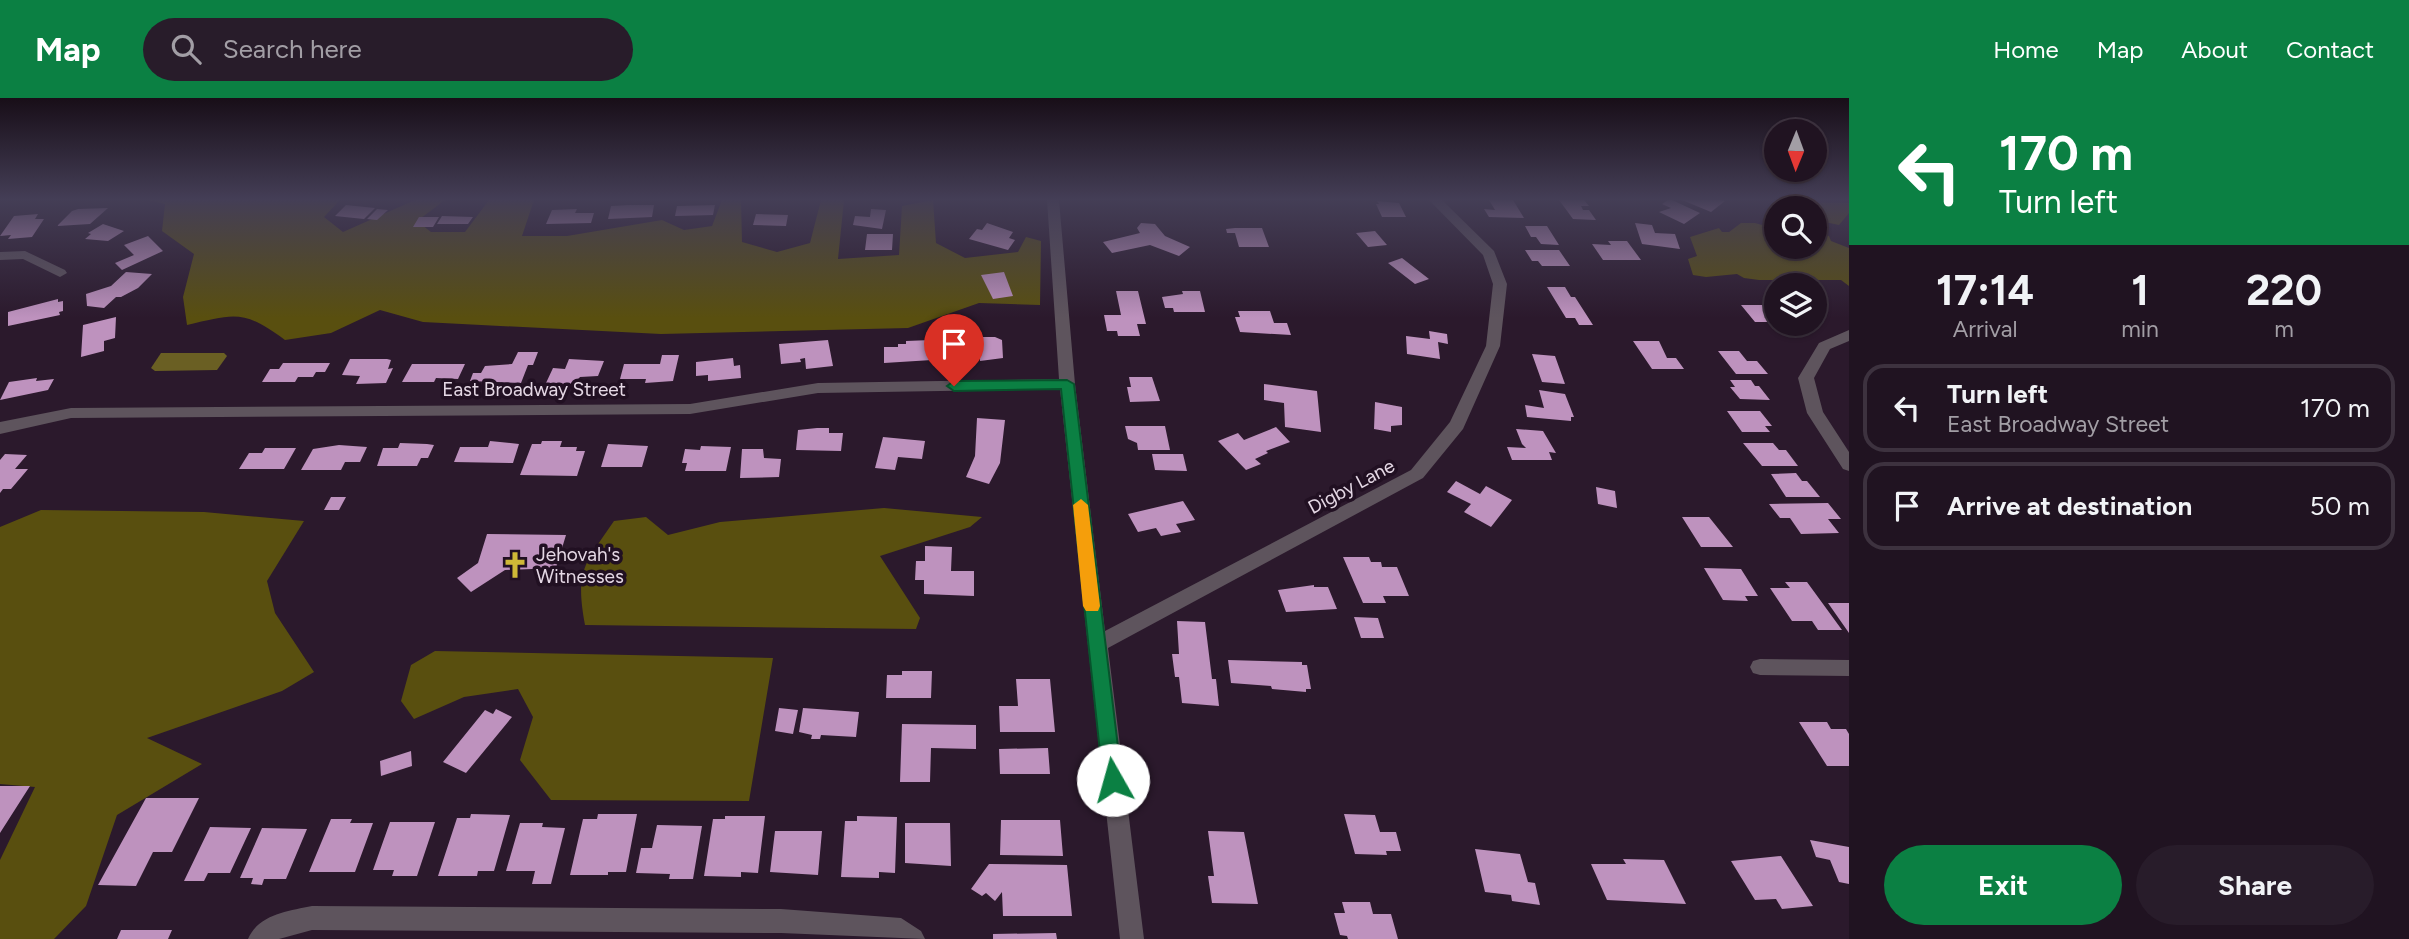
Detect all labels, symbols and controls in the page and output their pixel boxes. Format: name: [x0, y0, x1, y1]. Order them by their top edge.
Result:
search box: [143, 18, 633, 81]
text: Map: [35, 30, 101, 69]
icon: search: [167, 30, 205, 68]
text: Search here: [223, 33, 362, 65]
text: Home: [1993, 35, 2059, 64]
text: Map: [2097, 35, 2143, 64]
text: About: [2181, 35, 2248, 64]
text: Contact: [2286, 35, 2374, 64]
north arrow: [1764, 119, 1827, 182]
map controls: [1764, 119, 1827, 336]
text: 170 m: [1999, 123, 2133, 182]
icon: left: [1884, 126, 1975, 217]
text: Turn left: [1999, 183, 2118, 221]
button: search: [1764, 196, 1827, 259]
text: 17:14: [1936, 265, 2034, 316]
text: 1: [2131, 265, 2149, 316]
text: 220: [2246, 265, 2322, 316]
button: layers: [1764, 273, 1827, 336]
pin: [924, 314, 984, 386]
text: Arrival: [1953, 315, 2018, 343]
text: min: [2121, 315, 2159, 343]
text: m: [2274, 315, 2294, 343]
icon: arrive: [935, 325, 973, 363]
street label: East Broadway Street: [442, 378, 626, 401]
text: Turn left: [1947, 378, 2048, 410]
icon: left: [1888, 389, 1926, 427]
text: 170 m: [2300, 392, 2370, 424]
text: East Broadway Street: [1947, 410, 2169, 438]
street label: Digby Lane: [1304, 454, 1398, 519]
icon: arrive: [1888, 487, 1926, 525]
text: Arrive at destination: [1947, 490, 2192, 522]
text: 50 m: [2310, 490, 2370, 522]
place label: Jehovah's Witnesses: [536, 543, 624, 588]
church icon: Jehovah's Witnesses: [500, 550, 530, 580]
position arrow: [1076, 743, 1150, 817]
button: Exit: [1884, 845, 2122, 925]
button: Share: [2136, 845, 2374, 925]

